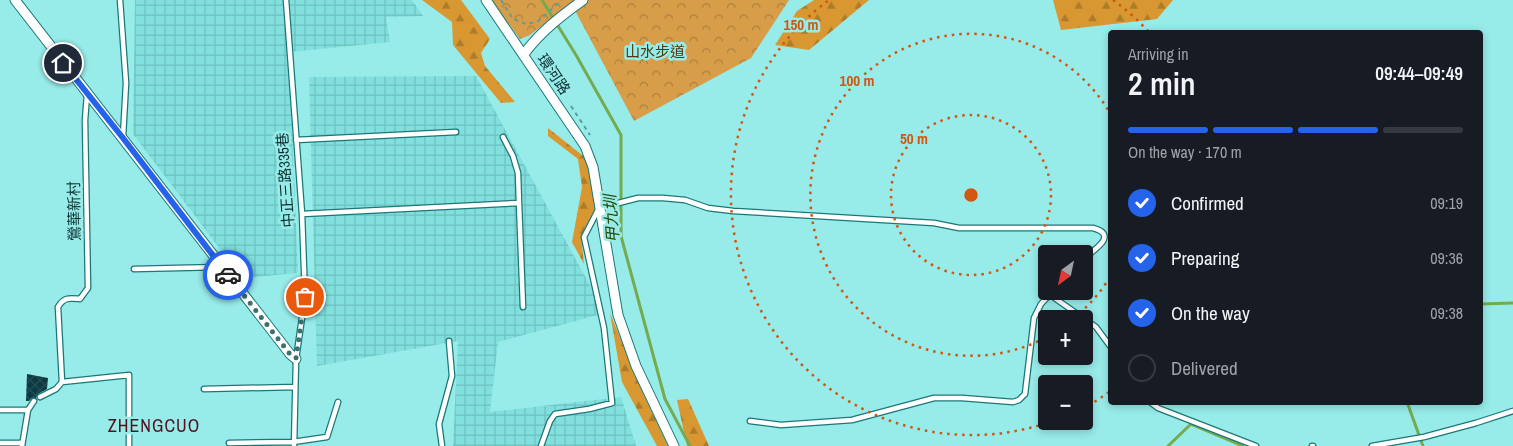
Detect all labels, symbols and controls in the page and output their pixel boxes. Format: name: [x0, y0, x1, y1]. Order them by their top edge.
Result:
text: 150 m: [784, 14, 818, 35]
park label: 山水步道: [625, 41, 685, 62]
pin: [42, 42, 84, 84]
text: Arriving in: [1128, 43, 1189, 65]
icon: home: [49, 49, 77, 77]
street label: 環河路: [533, 49, 575, 99]
text: 09:44–09:49: [1375, 60, 1463, 86]
text: 2 min: [1128, 62, 1196, 105]
text: 100 m: [840, 70, 874, 91]
text: 50 m: [900, 128, 928, 149]
street label: 中正三路335巷: [271, 132, 299, 228]
text: On the way · 170 m: [1128, 141, 1242, 163]
street label: 鶯華新村: [63, 181, 85, 241]
centre of rings: [962, 186, 980, 204]
icon: check: [1128, 189, 1156, 217]
text: Confirmed: [1171, 190, 1244, 216]
water label: 甲九圳: [598, 192, 624, 244]
text: 09:19: [1430, 192, 1463, 214]
icon: check: [1128, 244, 1156, 272]
north arrow: [1038, 245, 1092, 300]
map controls: [1038, 245, 1093, 430]
text: Preparing: [1171, 245, 1239, 271]
text: 09:36: [1430, 247, 1463, 269]
courier: [203, 250, 253, 300]
icon: car: [214, 261, 242, 289]
pin: [284, 276, 326, 318]
icon: bag: [291, 283, 319, 311]
icon: check: [1128, 299, 1156, 327]
text: On the way: [1171, 300, 1250, 326]
text: 09:38: [1430, 302, 1463, 324]
button: +: [1038, 310, 1093, 365]
text: Delivered: [1171, 355, 1238, 381]
button: −: [1038, 375, 1093, 430]
district label: ZHENGCUO: [108, 413, 200, 438]

